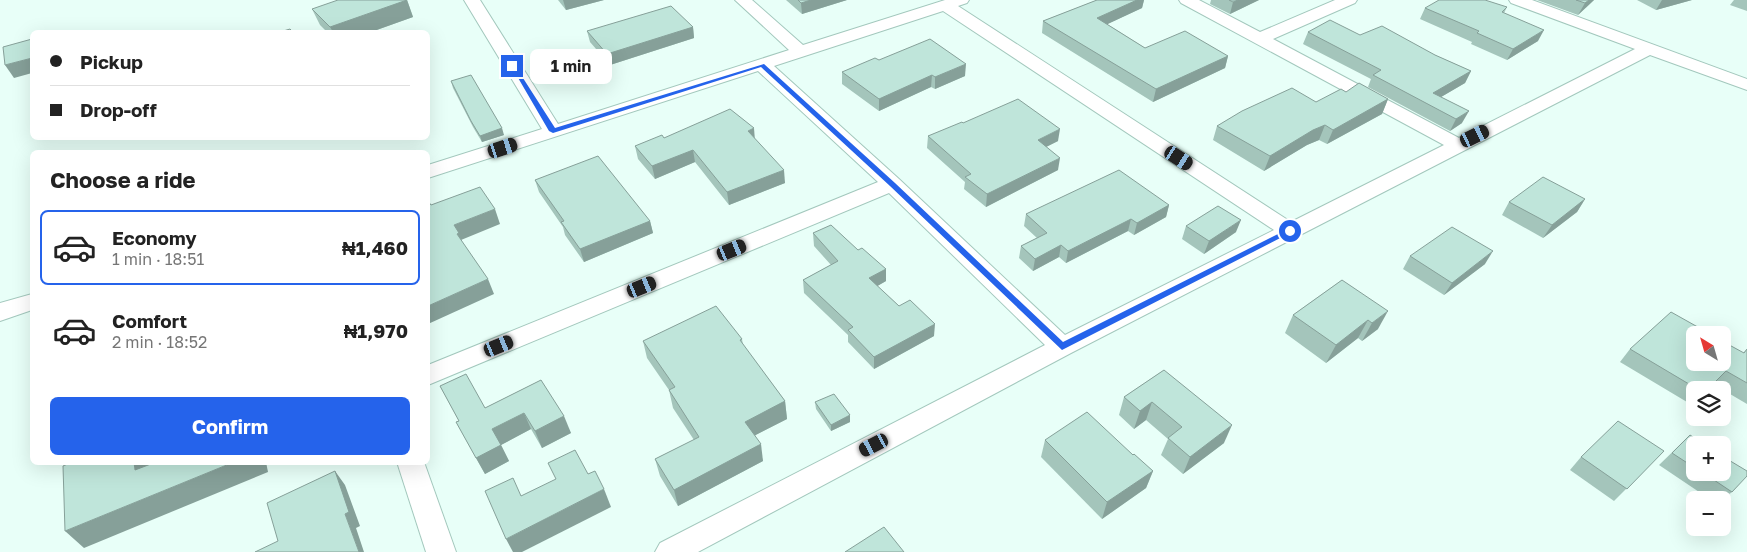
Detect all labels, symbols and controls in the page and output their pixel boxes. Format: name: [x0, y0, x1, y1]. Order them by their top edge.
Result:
callout: 1 min: [530, 48, 612, 84]
text: Pickup: [80, 50, 143, 73]
route end: [501, 55, 523, 77]
text: 1 min: [551, 56, 591, 76]
text: Drop-off: [80, 98, 157, 121]
car: [1458, 123, 1491, 149]
car: [486, 136, 519, 160]
car: [1162, 144, 1195, 172]
text: Choose a ride: [50, 166, 196, 193]
route start: [1279, 220, 1301, 242]
icon: car: [52, 225, 97, 270]
text: Economy: [112, 226, 197, 249]
text: ₦1,460: [342, 236, 408, 259]
car: [715, 237, 748, 263]
text: 1 min · 18:51: [112, 249, 204, 269]
car: [625, 274, 658, 300]
icon: car: [52, 308, 97, 353]
text: Comfort: [112, 309, 187, 332]
text: ₦1,970: [344, 319, 408, 342]
north arrow: [1686, 326, 1731, 371]
map controls: [1686, 326, 1731, 536]
text: 2 min · 18:52: [112, 332, 207, 352]
car: [482, 333, 515, 359]
button: layers: [1686, 381, 1731, 426]
button: Confirm: [50, 397, 410, 455]
car: [857, 432, 890, 458]
button: +: [1686, 436, 1731, 481]
button: −: [1686, 491, 1731, 536]

